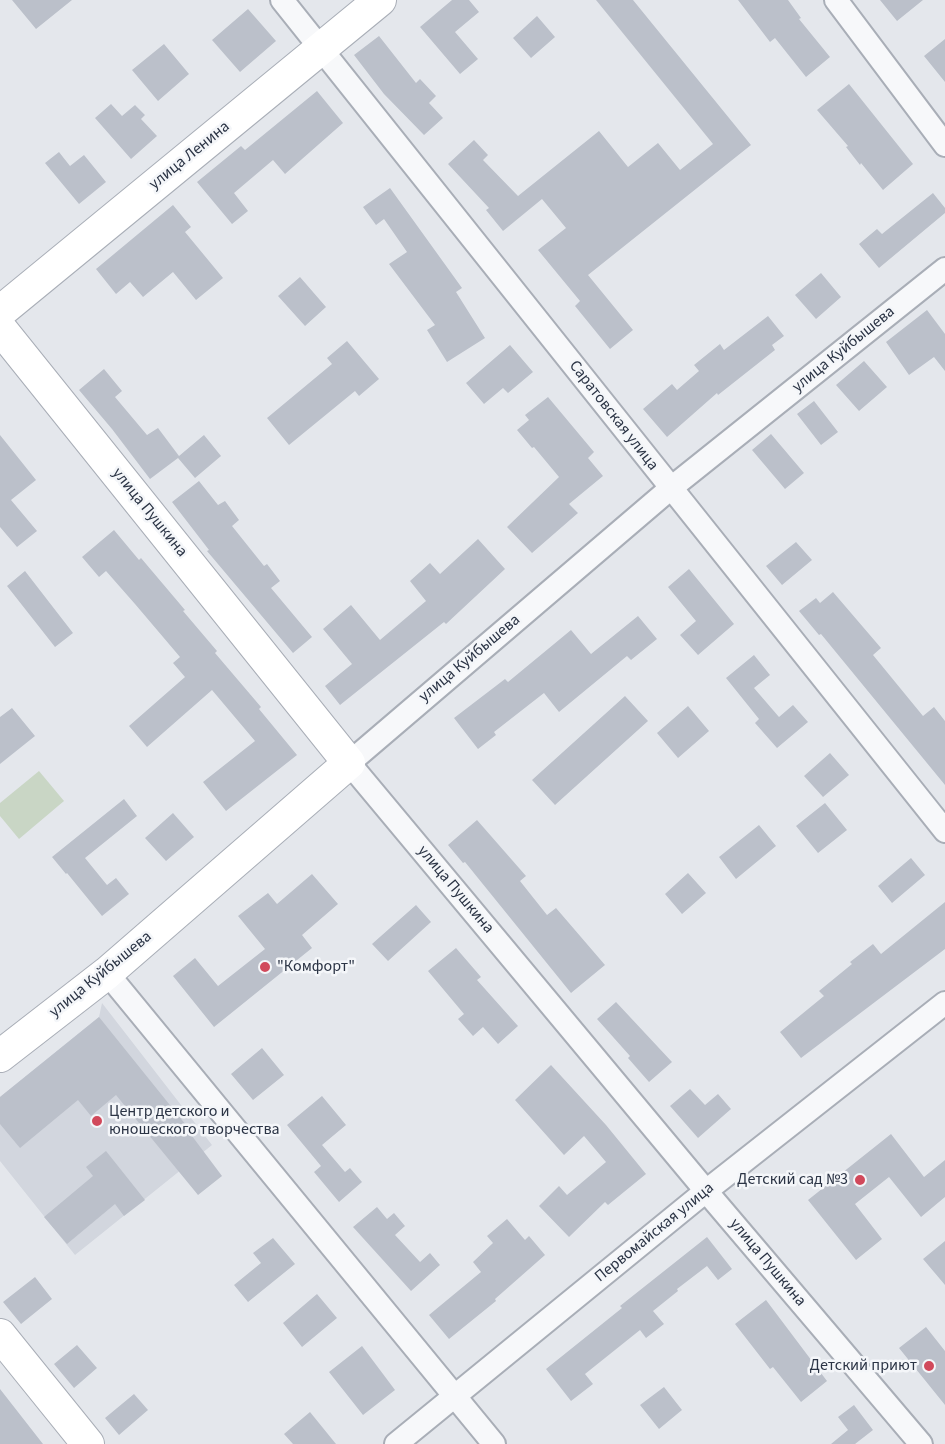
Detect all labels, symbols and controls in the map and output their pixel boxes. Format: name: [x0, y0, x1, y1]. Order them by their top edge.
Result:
street label: улица Ленина: [146, 118, 234, 194]
street label: улица Куйбышева: [789, 303, 899, 397]
street label: Саратовская улица: [564, 357, 662, 475]
street label: улица Пушкина: [107, 465, 191, 561]
street label: улица Куйбышева: [415, 611, 525, 707]
street label: улица Пушкина: [413, 842, 497, 938]
street label: улица Куйбышева: [46, 928, 156, 1022]
place label: "Комфорт": [277, 957, 355, 977]
marker: "Комфорт": [258, 960, 272, 974]
place label: Центр детского и юношеского творчества: [109, 1102, 280, 1140]
marker: Центр детского и юношеского творчества: [90, 1114, 104, 1128]
place label: Детский сад №3: [737, 1170, 848, 1190]
marker: Детский сад №3: [853, 1173, 867, 1187]
street label: Первомайская улица: [592, 1179, 718, 1287]
street label: улица Пушкина: [725, 1215, 809, 1311]
place label: Детский приют: [810, 1356, 917, 1376]
marker: Детский приют: [922, 1359, 936, 1373]

